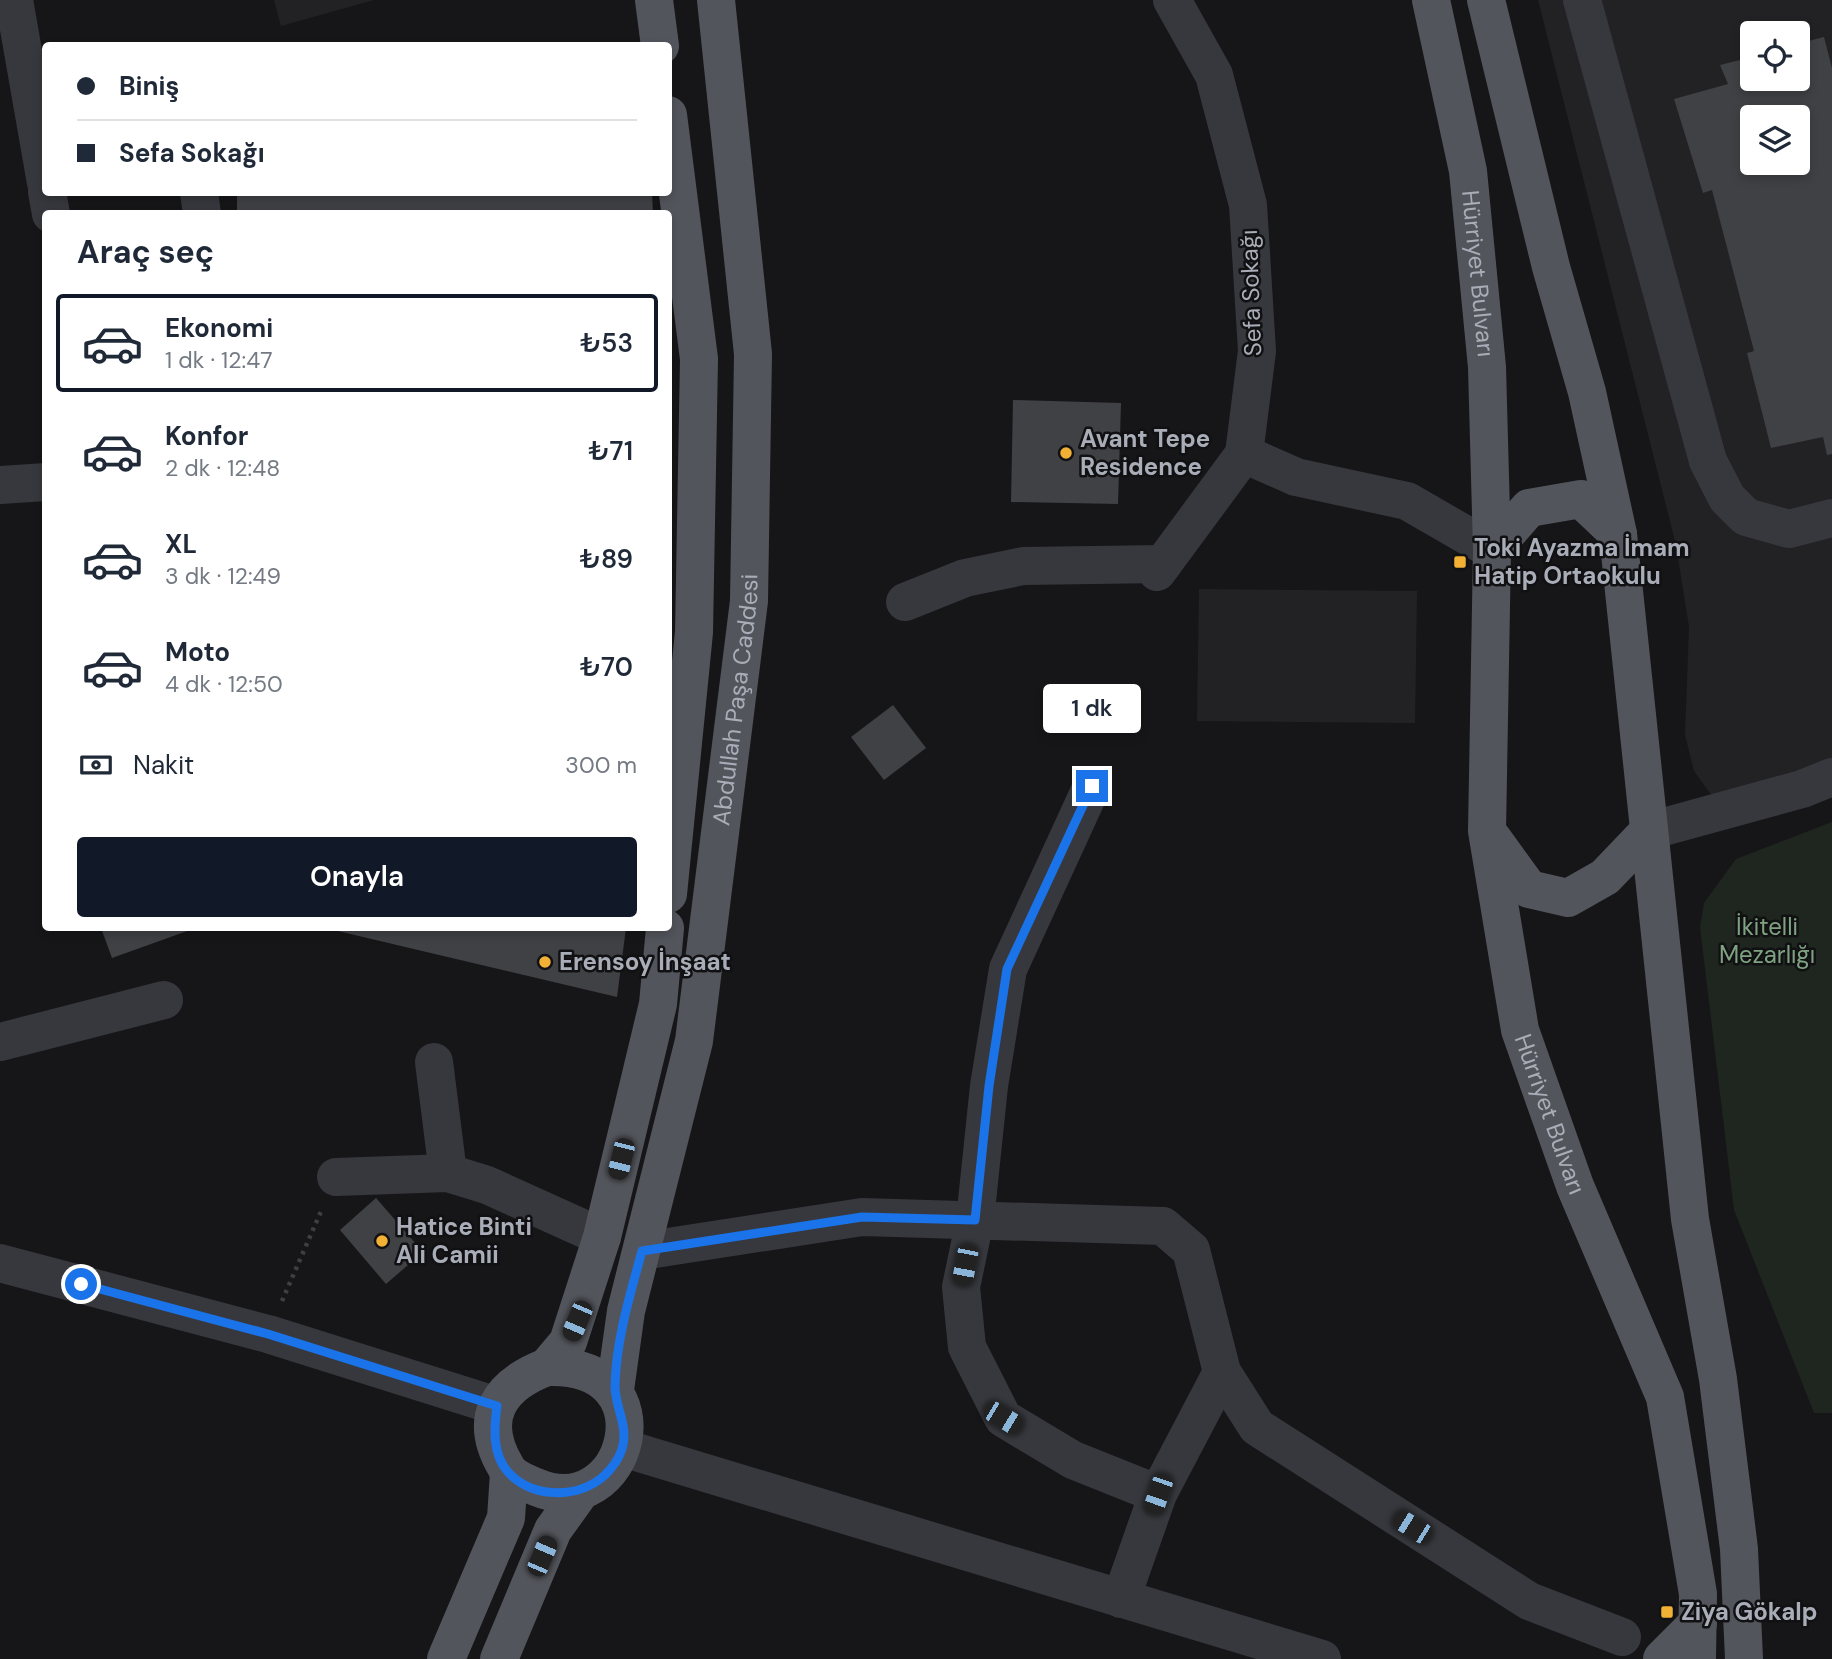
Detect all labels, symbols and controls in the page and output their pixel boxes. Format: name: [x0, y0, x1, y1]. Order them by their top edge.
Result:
map controls: [1740, 21, 1810, 175]
button: locate: [1740, 21, 1810, 91]
text: Biniş: [119, 69, 179, 103]
button: layers: [1740, 105, 1810, 175]
text: Sefa Sokağı: [119, 136, 265, 170]
street label: Hürriyet Bulvarı: [1455, 189, 1502, 358]
street label: Sefa Sokağı: [1233, 229, 1268, 357]
text: Araç seç: [77, 231, 214, 273]
text: Ekonomi: [165, 311, 273, 345]
icon: car: [81, 312, 144, 375]
text: ₺53: [580, 326, 633, 360]
text: 1 dk · 12:47: [165, 345, 272, 375]
text: Konfor: [165, 419, 248, 453]
icon: car: [81, 420, 144, 483]
place label: Avant Tepe Residence: [1080, 423, 1210, 482]
text: ₺71: [588, 434, 633, 468]
marker: Avant Tepe Residence: [1058, 445, 1074, 461]
text: 2 dk · 12:48: [165, 453, 280, 483]
text: XL: [165, 527, 197, 561]
icon: car: [81, 528, 144, 591]
place label: Toki Ayazma İmam Hatip Ortaokulu: [1474, 532, 1690, 591]
text: ₺89: [580, 542, 633, 576]
marker: Toki Ayazma İmam Hatip Ortaokulu: [1452, 554, 1468, 570]
text: 3 dk · 12:49: [165, 561, 281, 591]
street label: Abdullah Paşa Caddesi: [705, 574, 764, 827]
text: Moto: [165, 635, 230, 669]
icon: car: [81, 636, 144, 699]
text: ₺70: [580, 650, 633, 684]
text: 4 dk · 12:50: [165, 669, 283, 699]
callout: 1 dk: [1043, 684, 1141, 734]
text: 1 dk: [1071, 693, 1113, 723]
icon: cash: [77, 746, 115, 784]
text: Nakit: [133, 748, 194, 782]
text: 300 m: [565, 750, 637, 780]
route end: [1076, 770, 1108, 802]
button: Onayla: [77, 837, 637, 917]
park label: İkitelli Mezarlığı: [1719, 911, 1815, 970]
place label: Erensoy İnşaat: [559, 946, 731, 977]
marker: Erensoy İnşaat: [537, 954, 553, 970]
street label: Hürriyet Bulvarı: [1508, 1030, 1593, 1199]
car: [606, 1136, 637, 1182]
place label: Hatice Binti Ali Camii: [396, 1211, 532, 1270]
marker: Hatice Binti Ali Camii: [374, 1233, 390, 1249]
car: [951, 1242, 980, 1288]
route start: [65, 1268, 97, 1300]
car: [560, 1298, 595, 1344]
car: [980, 1398, 1027, 1438]
car: [1142, 1471, 1175, 1517]
car: [1389, 1507, 1436, 1547]
car: [525, 1533, 560, 1579]
place label: Ziya Gökalp: [1681, 1596, 1817, 1627]
marker: Ziya Gökalp: [1659, 1604, 1675, 1620]

